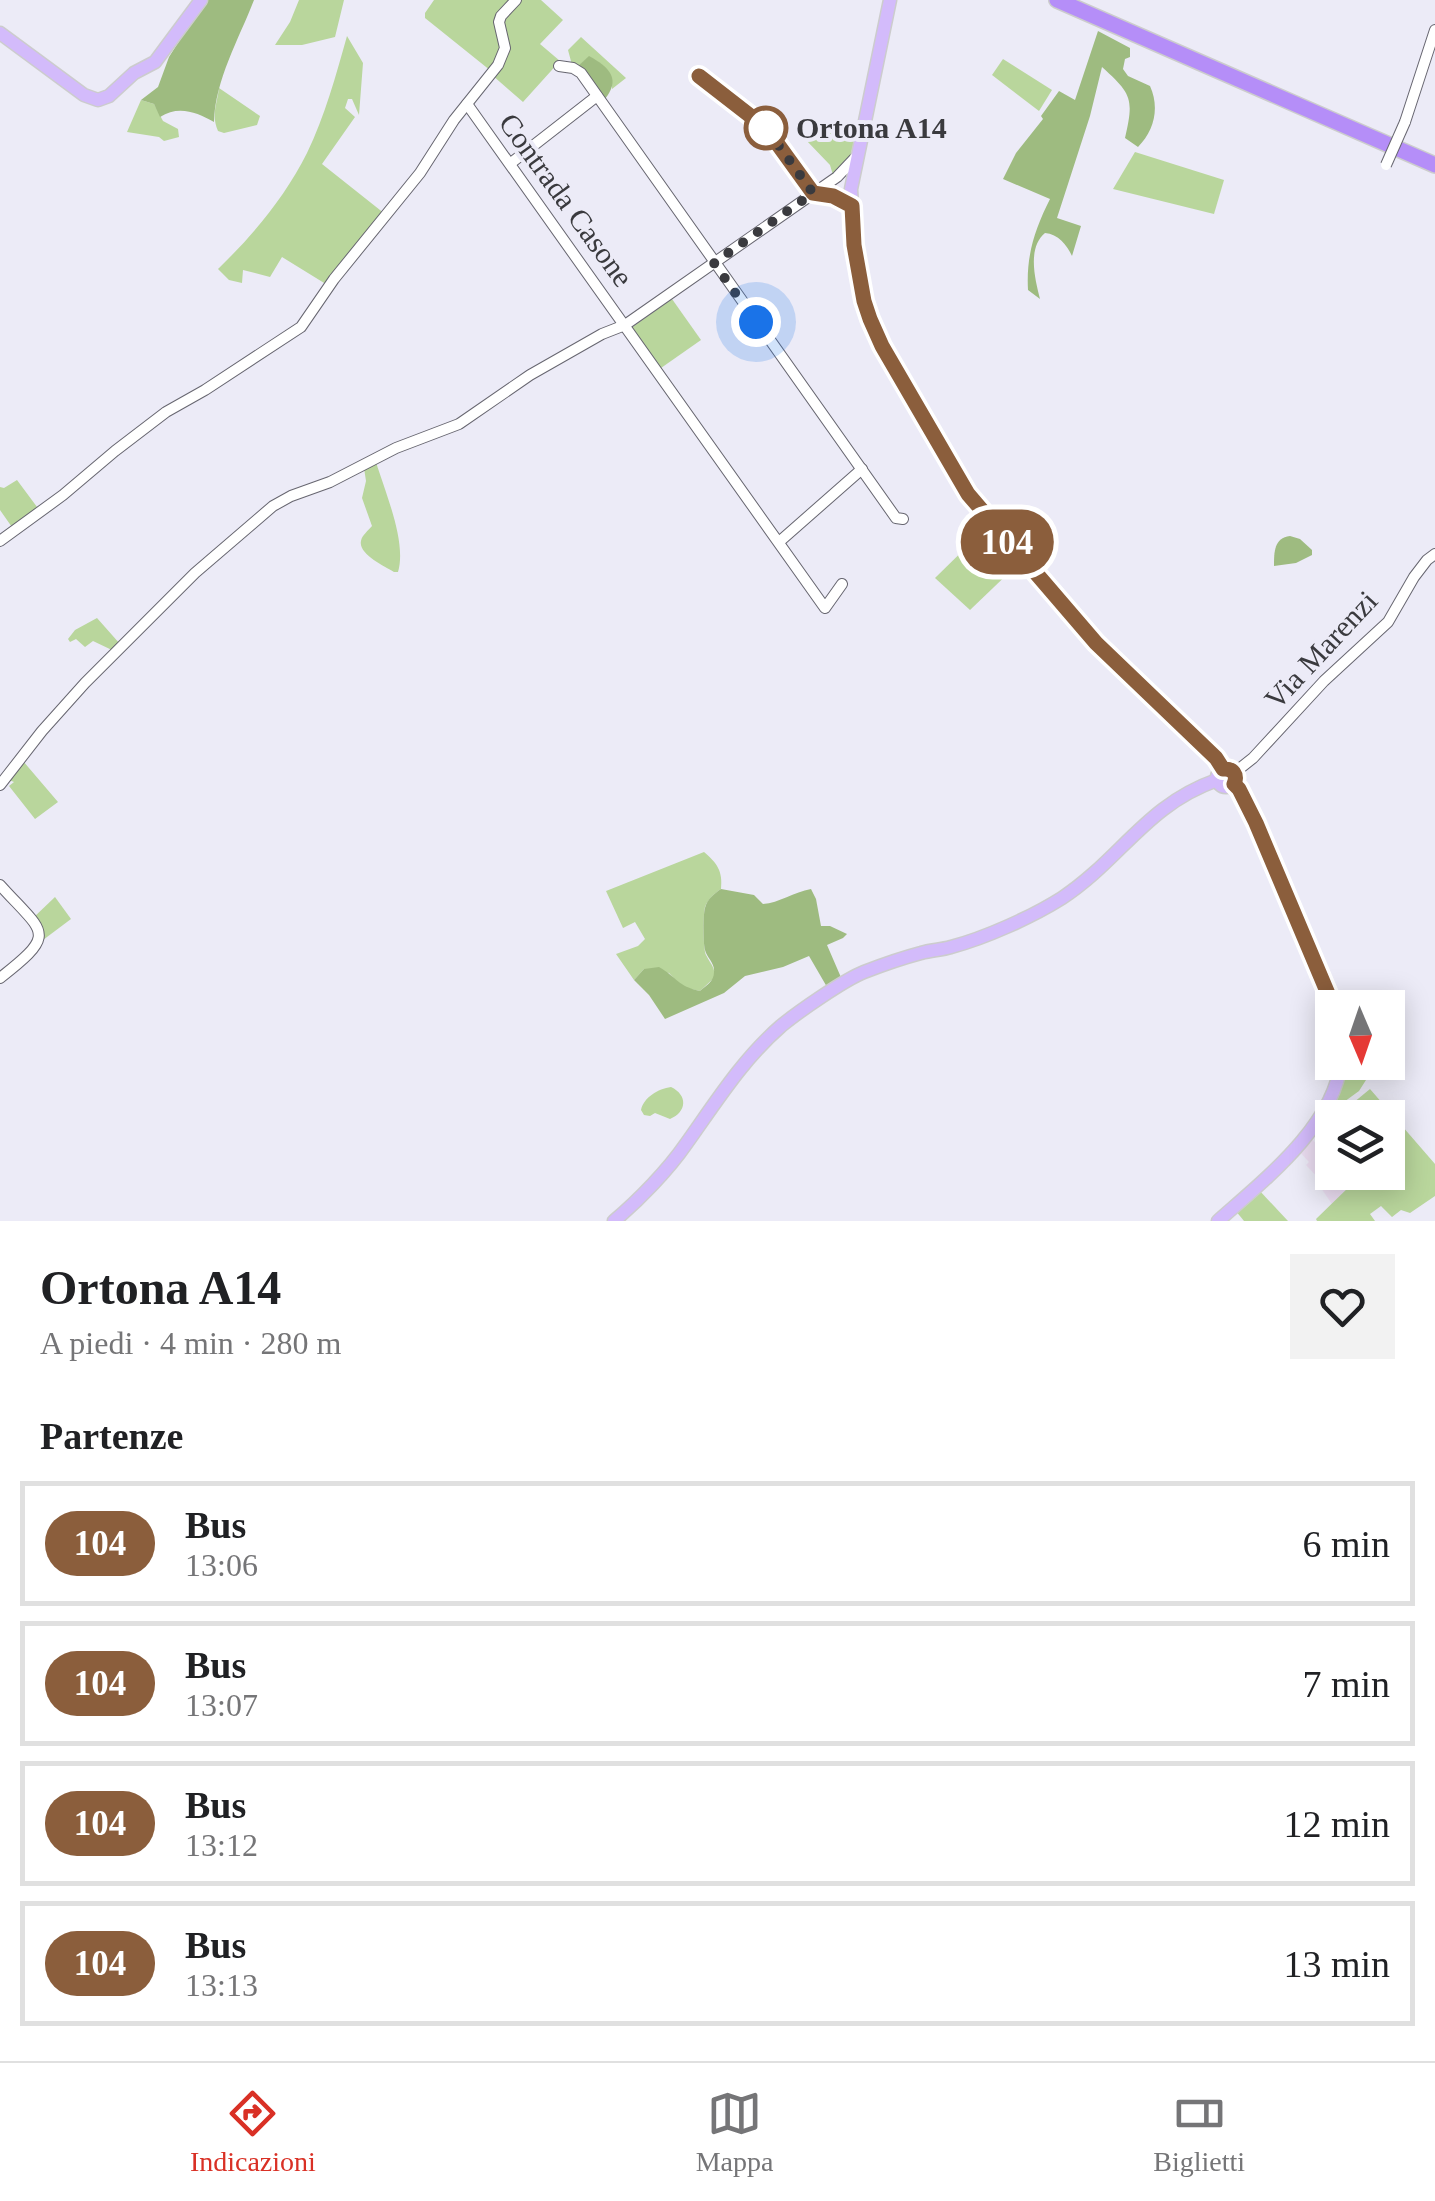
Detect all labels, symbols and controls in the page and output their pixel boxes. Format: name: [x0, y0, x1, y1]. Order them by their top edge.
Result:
street label: Contrada Casone: [493, 107, 640, 293]
marker: Ortona A14: [745, 107, 787, 149]
place label: Ortona A14: [796, 111, 947, 144]
your location: [731, 297, 781, 347]
line badge: 104: [950, 510, 1064, 574]
text: 104: [981, 523, 1033, 562]
street label: Via Marenzi: [1258, 584, 1383, 715]
north arrow: [1315, 990, 1405, 1080]
map controls: [1315, 990, 1405, 1190]
button: layers: [1315, 1100, 1405, 1190]
button: heart: [1290, 1254, 1395, 1359]
text: Ortona A14: [40, 1261, 281, 1314]
text: A piedi · 4 min · 280 m: [40, 1325, 341, 1361]
text: Partenze: [40, 1415, 183, 1457]
text: Bus: [185, 1504, 246, 1546]
text: 6 min: [1302, 1523, 1390, 1565]
text: 104: [74, 1524, 126, 1563]
text: 13:06: [185, 1547, 258, 1583]
text: Bus: [185, 1644, 246, 1686]
text: 7 min: [1302, 1663, 1390, 1705]
text: 104: [74, 1664, 126, 1703]
text: 13:07: [185, 1687, 258, 1723]
text: Bus: [185, 1784, 246, 1826]
text: 12 min: [1283, 1803, 1390, 1845]
text: 104: [74, 1804, 126, 1843]
text: 13:12: [185, 1827, 258, 1863]
text: Bus: [185, 1924, 246, 1966]
text: 13 min: [1283, 1943, 1390, 1985]
text: 104: [74, 1944, 126, 1983]
text: 13:13: [185, 1967, 258, 2003]
tab: Indicazioni: [190, 2086, 316, 2178]
tab: Mappa: [696, 2086, 773, 2178]
tab: Biglietti: [1153, 2086, 1245, 2178]

